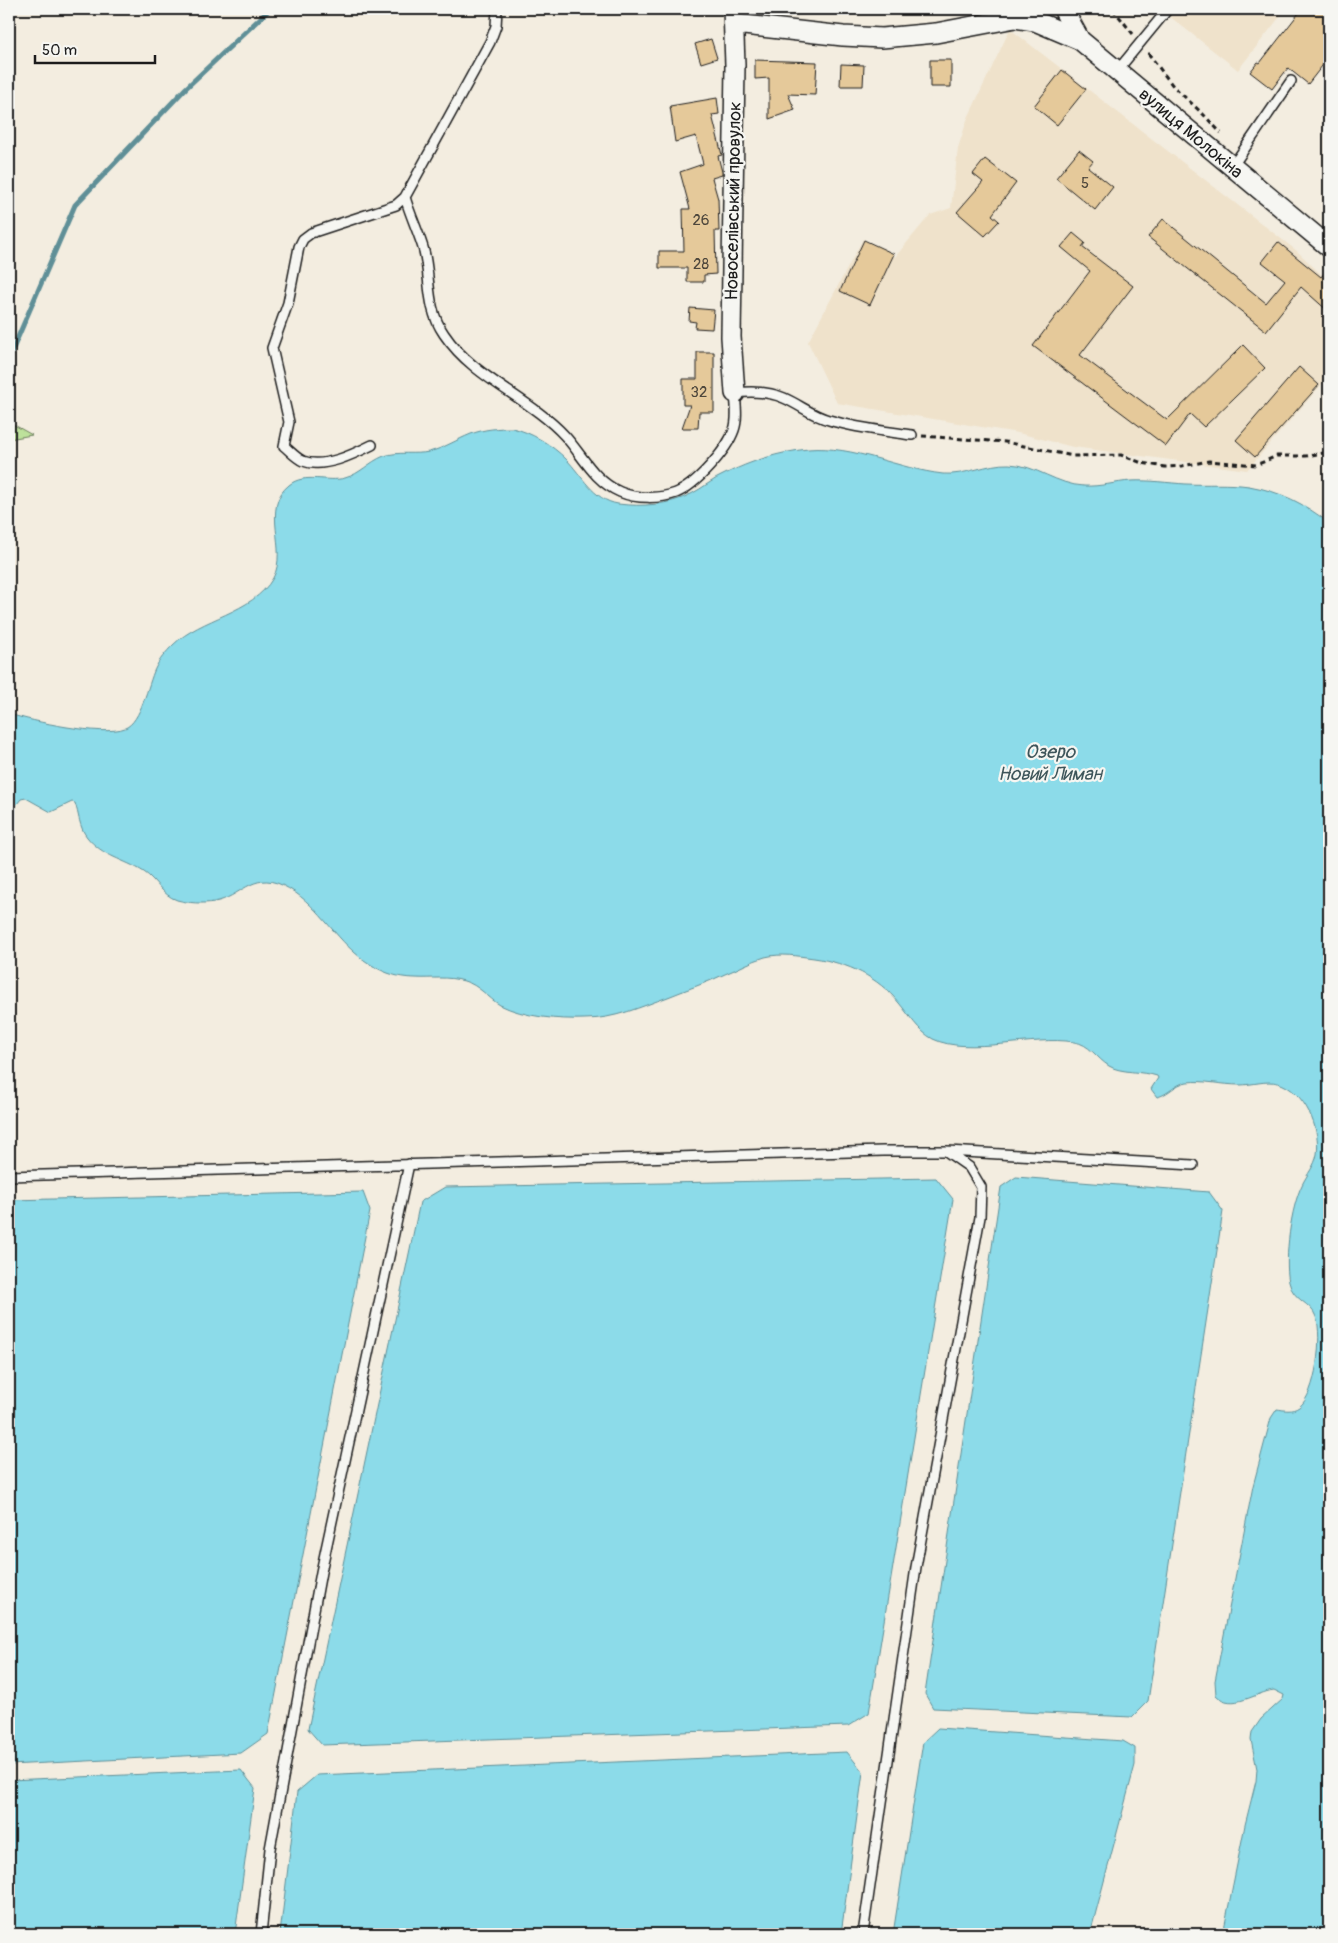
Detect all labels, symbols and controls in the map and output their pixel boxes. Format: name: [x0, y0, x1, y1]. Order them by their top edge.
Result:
scale bar: [35, 32, 155, 64]
text: 50 m: [42, 41, 77, 60]
street label: вулиця Молокіна: [1134, 83, 1248, 184]
street label: Новоселівський провулок: [720, 101, 747, 301]
house number: 5: [1081, 174, 1089, 193]
house number: 26: [692, 211, 710, 230]
house number: 28: [693, 255, 709, 274]
house number: 32: [691, 383, 707, 402]
water label: Озеро Новий Лиман: [998, 740, 1105, 786]

